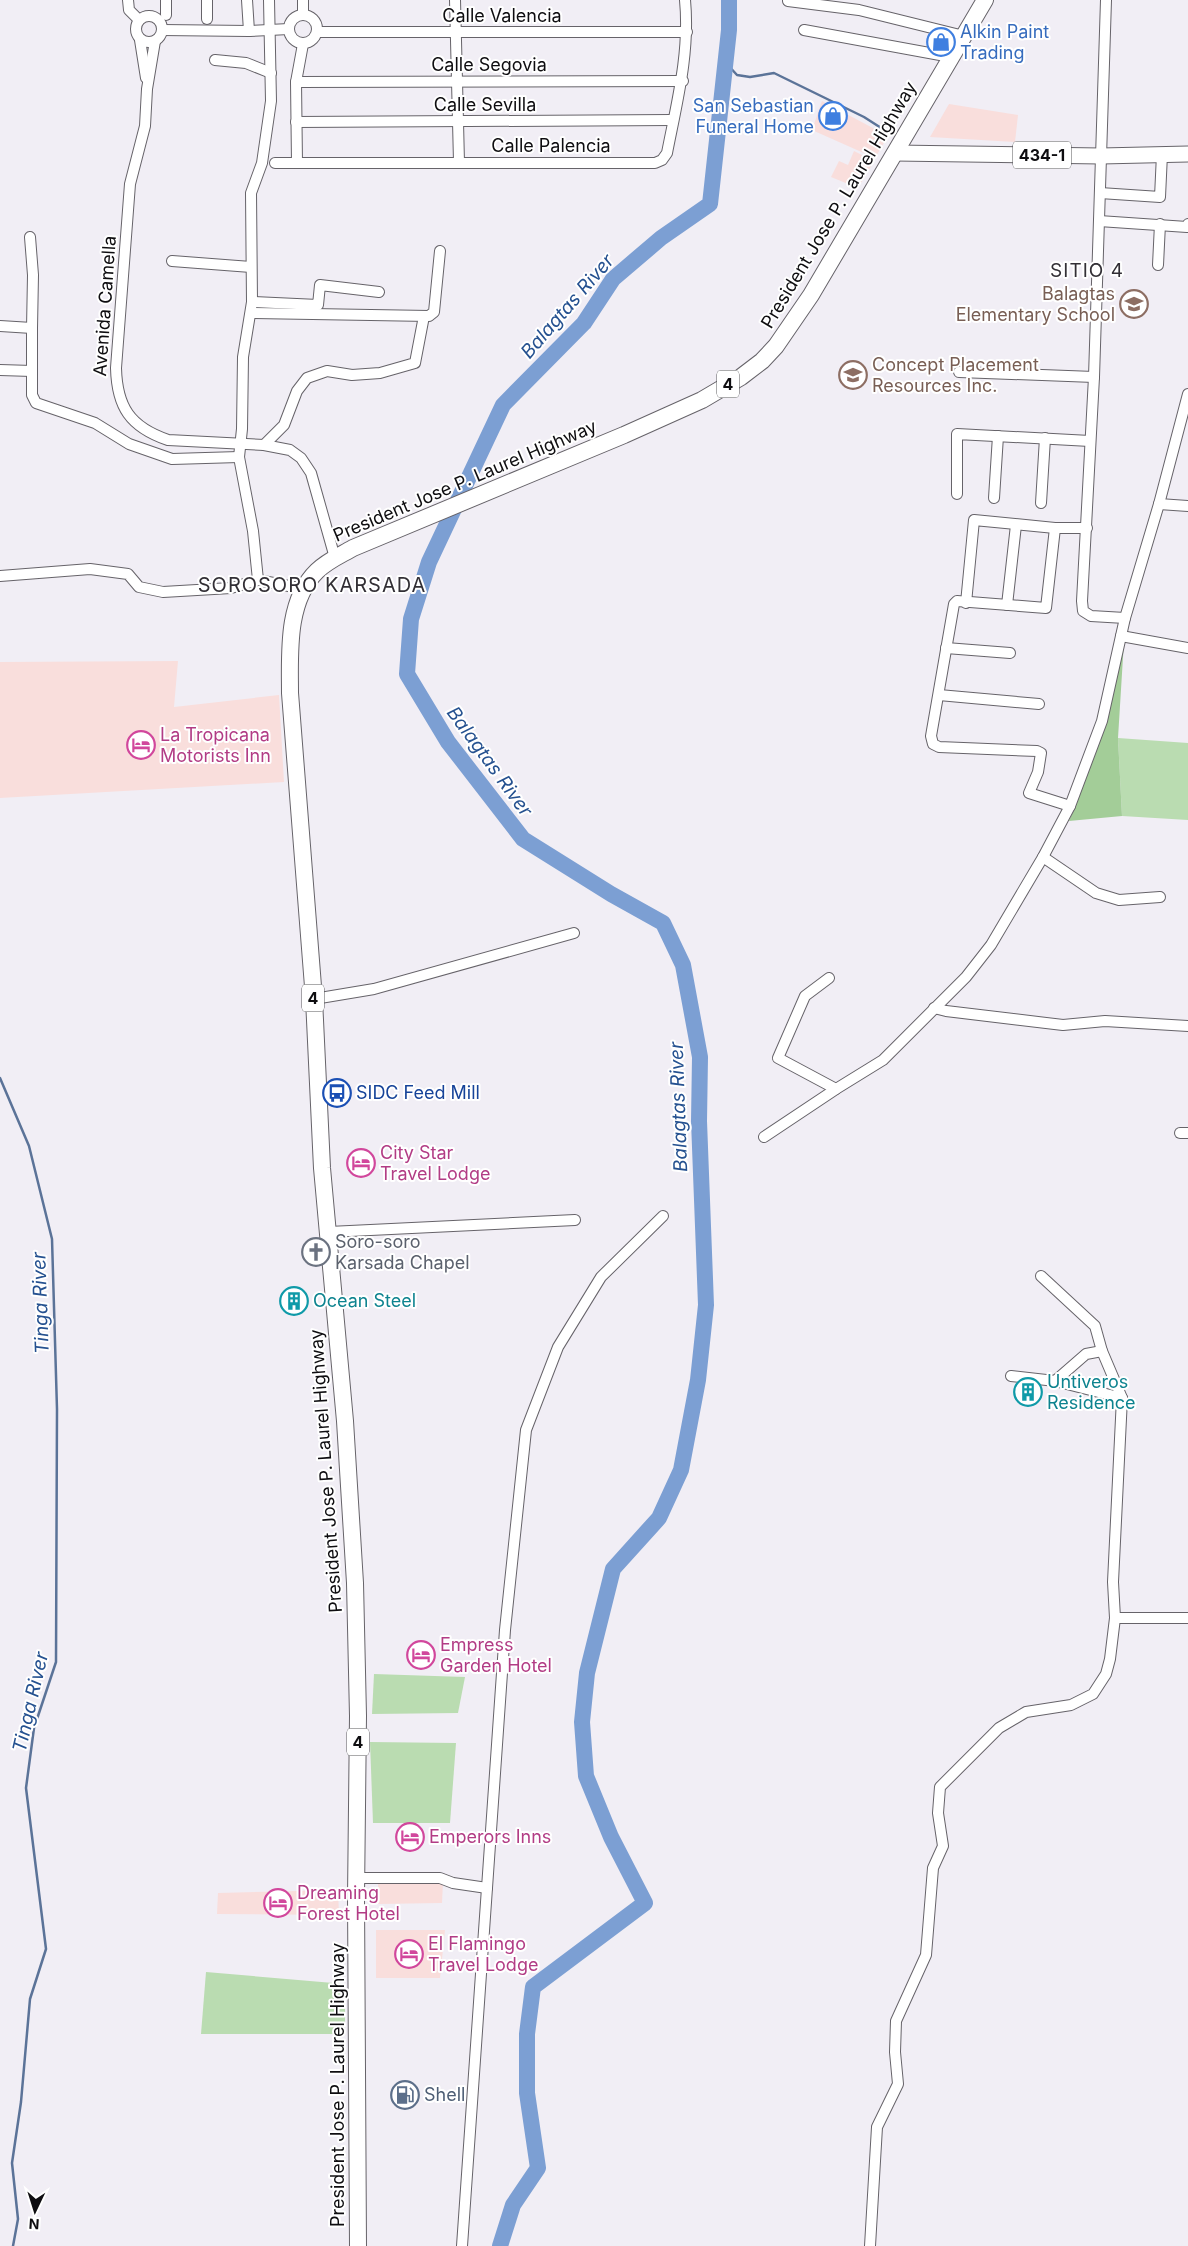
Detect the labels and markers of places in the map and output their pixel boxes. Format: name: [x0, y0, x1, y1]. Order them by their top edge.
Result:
place label: Alkin Paint Trading: [960, 21, 1049, 63]
shop icon: Alkin Paint Trading: [926, 27, 956, 57]
place label: San Sebastian Funeral Home: [693, 95, 814, 137]
shop icon: San Sebastian Funeral Home: [818, 101, 848, 131]
place label: Balagtas Elementary School: [956, 283, 1115, 325]
school or university icon: Balagtas Elementary School: [1119, 289, 1149, 319]
place label: Concept Placement Resources Inc.: [872, 354, 1039, 396]
school or university icon: Concept Placement Resources Inc.: [838, 360, 868, 390]
place label: La Tropicana Motorists Inn: [160, 724, 271, 766]
hotel icon: La Tropicana Motorists Inn: [126, 730, 156, 760]
bus stop icon: SIDC Feed Mill: [322, 1078, 352, 1108]
place label: SIDC Feed Mill: [356, 1082, 480, 1103]
place label: City Star Travel Lodge: [380, 1142, 490, 1184]
hotel icon: City Star Travel Lodge: [346, 1148, 376, 1178]
place label: Soro-soro Karsada Chapel: [335, 1231, 470, 1273]
church icon: Soro-soro Karsada Chapel: [301, 1237, 331, 1267]
building icon: Ocean Steel: [279, 1286, 309, 1316]
place label: Ocean Steel: [313, 1290, 416, 1311]
place label: Untiveros Residence: [1047, 1371, 1136, 1413]
building icon: Untiveros Residence: [1013, 1377, 1043, 1407]
place label: Empress Garden Hotel: [440, 1634, 552, 1676]
hotel icon: Empress Garden Hotel: [406, 1640, 436, 1670]
hotel icon: Emperors Inns: [395, 1822, 425, 1852]
place label: Emperors Inns: [429, 1826, 551, 1847]
place label: Dreaming Forest Hotel: [297, 1882, 400, 1924]
hotel icon: Dreaming Forest Hotel: [263, 1888, 293, 1918]
place label: El Flamingo Travel Lodge: [428, 1933, 538, 1975]
hotel icon: El Flamingo Travel Lodge: [394, 1939, 424, 1969]
fuel station icon: Shell: [390, 2080, 420, 2110]
place label: Shell: [424, 2084, 465, 2105]

